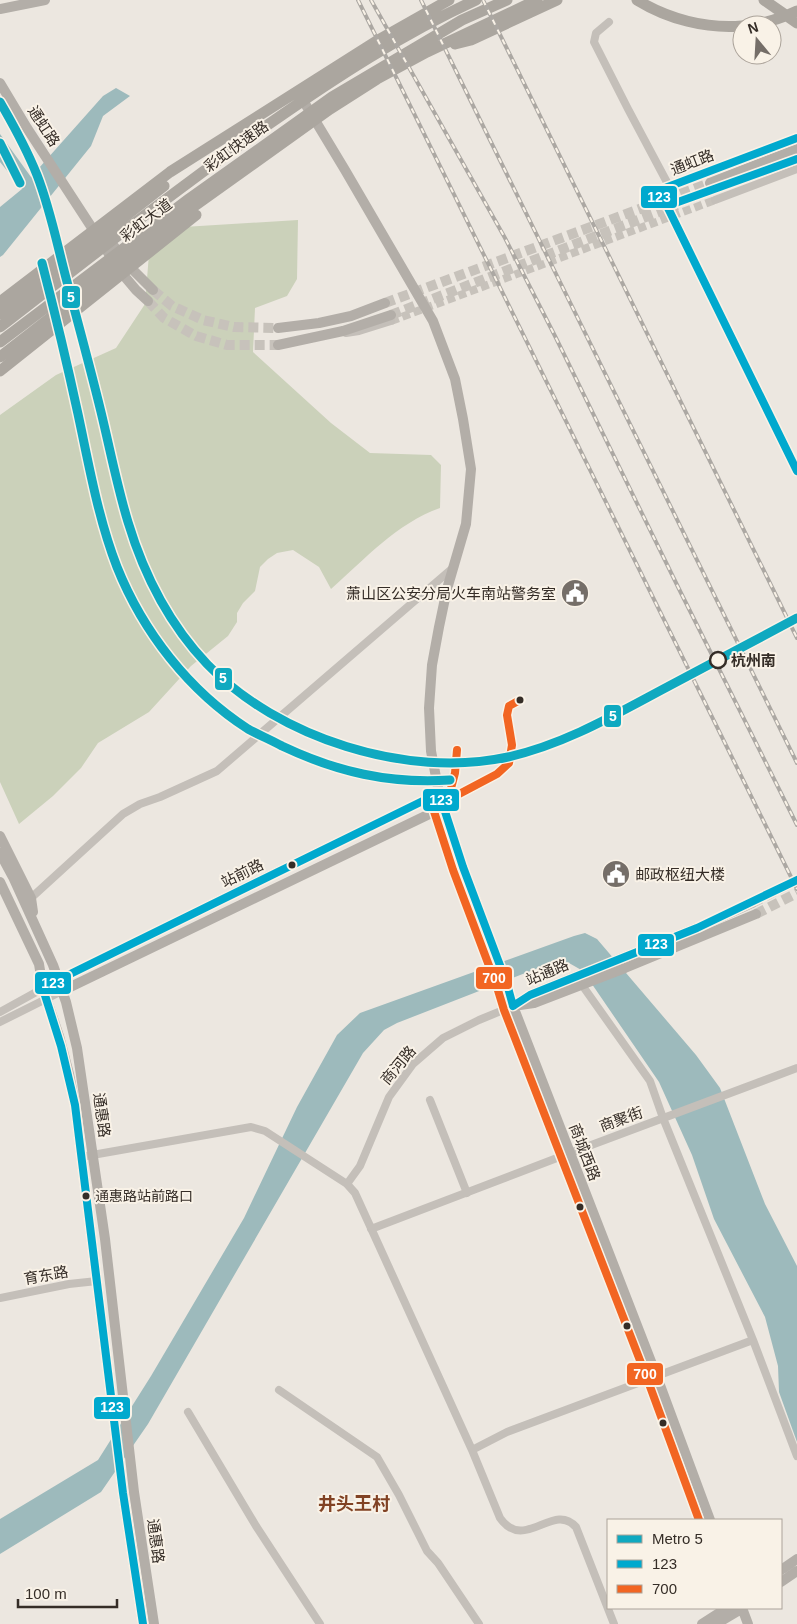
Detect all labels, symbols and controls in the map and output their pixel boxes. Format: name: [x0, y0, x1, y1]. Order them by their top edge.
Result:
north arrow: [732, 15, 782, 65]
text: N: [746, 18, 760, 37]
street label: 通虹路: [25, 102, 63, 150]
street label: 彩虹快速路: [201, 117, 271, 175]
street label: 通虹路: [668, 146, 716, 178]
line badge: 123: [640, 185, 678, 209]
text: 123: [647, 189, 671, 205]
street label: 彩虹大道: [117, 195, 175, 245]
line badge: 5: [61, 285, 81, 309]
text: 5: [67, 289, 75, 305]
public building icon: 萧山区公安分局火车南站警务室: [560, 578, 590, 608]
place label: 萧山区公安分局火车南站警务室: [346, 585, 556, 602]
marker: 杭州南: [709, 651, 727, 669]
place label: 杭州南: [731, 652, 776, 669]
line badge: 5: [214, 667, 233, 691]
text: 5: [219, 670, 227, 686]
unlabelled marker: [515, 695, 525, 705]
line badge: 5: [603, 704, 622, 728]
text: 5: [609, 708, 617, 724]
line badge: 123: [422, 788, 460, 812]
text: 123: [429, 792, 453, 808]
street label: 站前路: [218, 855, 266, 891]
public building icon: 邮政枢纽大楼: [601, 859, 631, 889]
unlabelled marker: [287, 860, 297, 870]
place label: 邮政枢纽大楼: [635, 866, 725, 883]
line badge: 123: [637, 933, 675, 957]
text: 123: [644, 936, 668, 952]
street label: 站通路: [523, 955, 571, 989]
line badge: 700: [475, 966, 513, 990]
text: 700: [482, 970, 506, 986]
line badge: 123: [34, 971, 72, 995]
text: 123: [41, 975, 65, 991]
street label: 商河路: [377, 1042, 419, 1088]
street label: 通惠路: [90, 1092, 114, 1138]
street label: 商聚街: [597, 1103, 645, 1135]
street label: 商城西路: [566, 1121, 604, 1183]
place label: 通惠路站前路口: [95, 1188, 193, 1204]
marker: 通惠路站前路口: [81, 1191, 91, 1201]
unlabelled marker: [575, 1202, 585, 1212]
street label: 育东路: [22, 1263, 70, 1287]
unlabelled marker: [622, 1321, 632, 1331]
line badge: 700: [626, 1362, 664, 1386]
text: 700: [633, 1366, 657, 1382]
line badge: 123: [93, 1396, 131, 1420]
text: 123: [100, 1399, 124, 1415]
unlabelled marker: [658, 1418, 668, 1428]
district label: 井头王村: [318, 1494, 390, 1514]
street label: 通惠路: [144, 1518, 168, 1564]
legend: [607, 1519, 782, 1609]
text: Metro 5: [652, 1530, 703, 1547]
text: 123: [652, 1555, 677, 1572]
scale bar: [18, 1576, 116, 1608]
text: 700: [652, 1580, 677, 1597]
text: 100 m: [25, 1585, 67, 1602]

